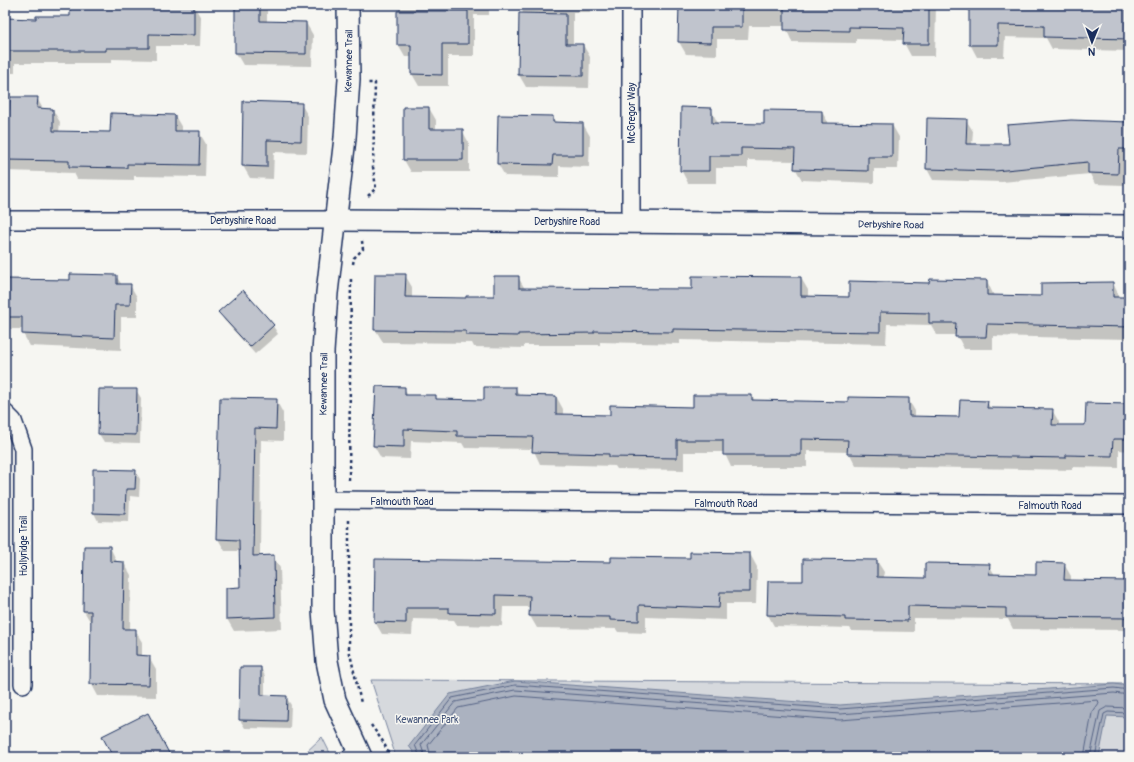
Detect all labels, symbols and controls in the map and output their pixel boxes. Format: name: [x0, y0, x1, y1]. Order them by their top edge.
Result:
north arrow: [1072, 22, 1112, 62]
street label: Kewannee Trail: [342, 29, 356, 93]
text: N: [1087, 45, 1096, 58]
street label: McGregor Way: [626, 82, 638, 143]
street label: Derbyshire Road: [210, 215, 276, 227]
street label: Derbyshire Road: [534, 216, 600, 228]
street label: Derbyshire Road: [858, 218, 924, 232]
street label: Kewannee Trail: [317, 352, 331, 416]
street label: Falmouth Road: [370, 496, 434, 508]
street label: Falmouth Road: [694, 498, 758, 510]
street label: Falmouth Road: [1018, 500, 1082, 512]
street label: Hollyridge Trail: [18, 516, 30, 576]
park label: Kewannee Park: [396, 714, 459, 726]

